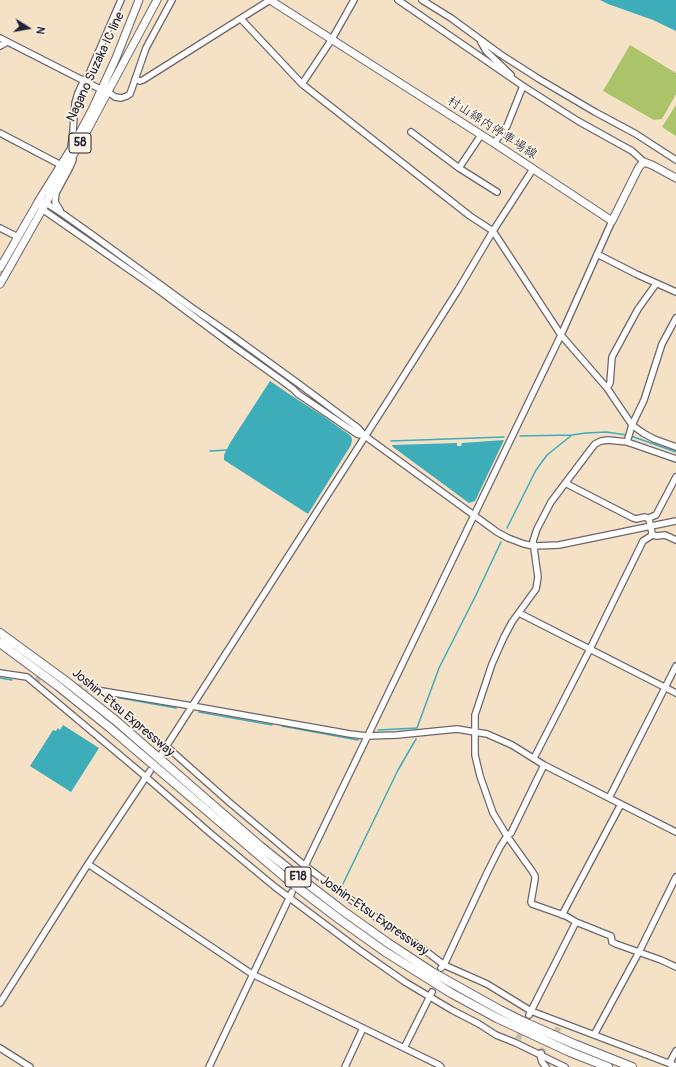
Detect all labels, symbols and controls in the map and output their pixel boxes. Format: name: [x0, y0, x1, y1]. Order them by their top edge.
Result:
north arrow: [8, 8, 48, 48]
street label: Nagano Suzaka IC line: [64, 10, 128, 124]
text: N: [33, 25, 47, 35]
street label: 村山綿内停車場線: [444, 93, 540, 163]
road number: 58: [69, 133, 91, 153]
street label: Joshin-Etsu Expressway: [69, 666, 177, 760]
road number: E18: [285, 867, 311, 887]
street label: Joshin-Etsu Expressway: [317, 873, 431, 959]

